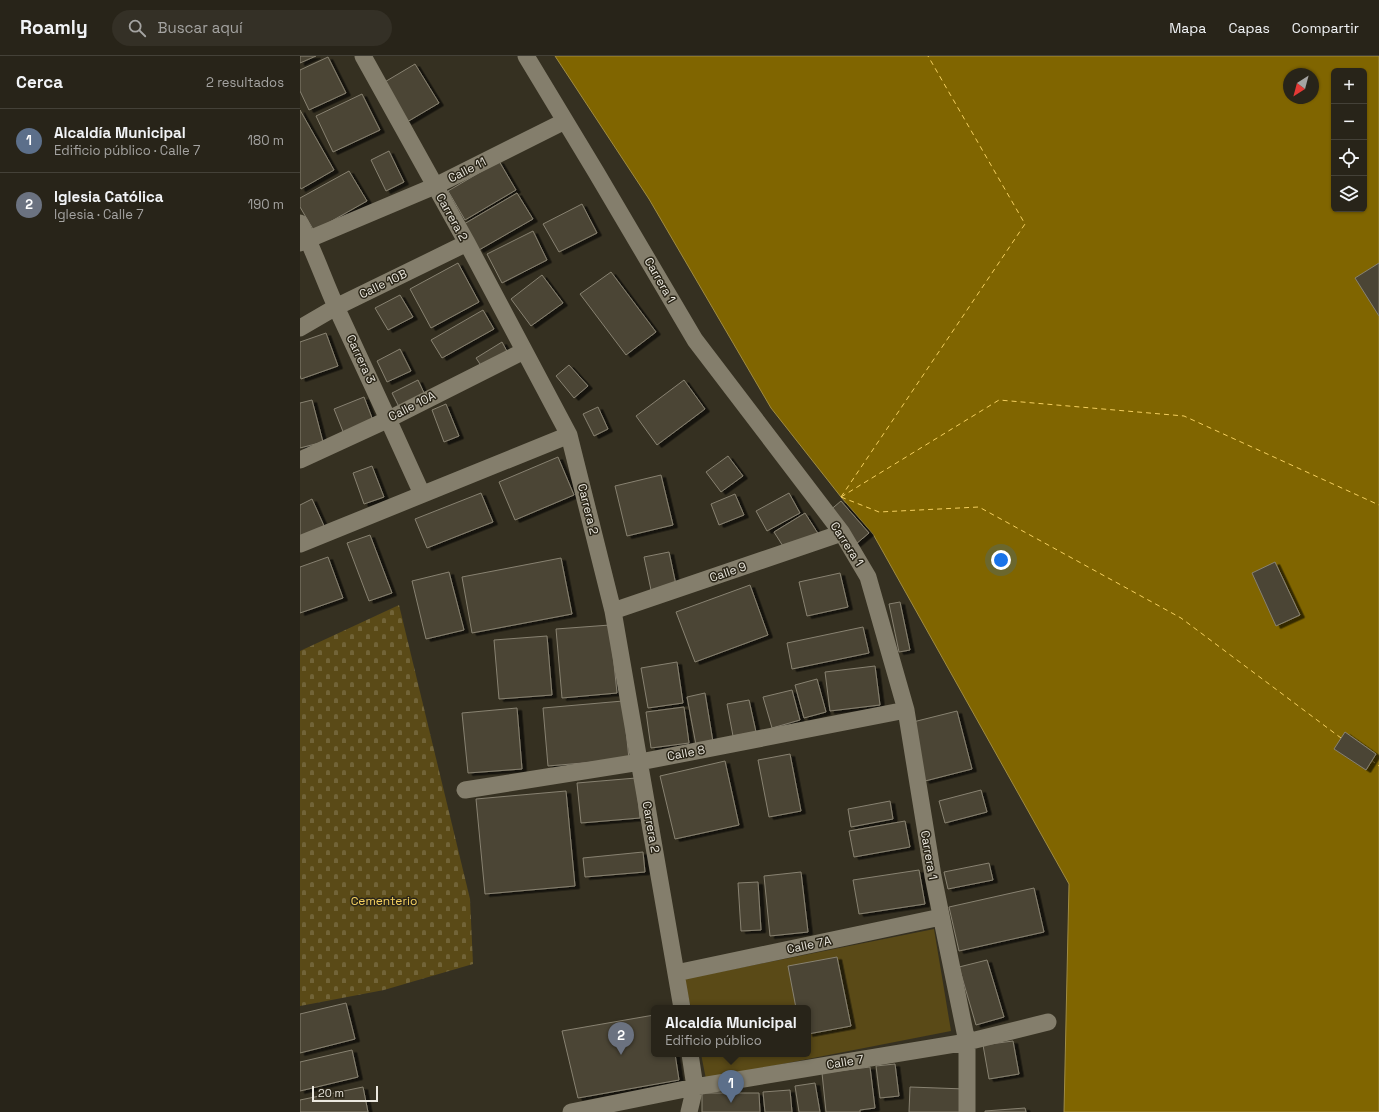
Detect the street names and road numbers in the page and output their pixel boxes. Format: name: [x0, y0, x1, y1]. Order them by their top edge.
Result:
street label: Calle 11: [445, 154, 489, 186]
street label: Carrera 2: [432, 190, 472, 244]
street label: Carrera 1: [641, 254, 679, 306]
street label: Calle 10B: [356, 266, 410, 302]
street label: Carrera 3: [343, 332, 379, 386]
street label: Calle 10A: [386, 387, 439, 425]
street label: Carrera 2: [574, 482, 602, 536]
street label: Carrera 1: [827, 519, 867, 569]
street label: Calle 9: [707, 558, 749, 586]
street label: Calle 8: [666, 742, 706, 764]
street label: Carrera 2: [639, 800, 663, 854]
street label: Carrera 1: [917, 829, 941, 881]
street label: Calle 7A: [785, 932, 833, 958]
street label: Calle 7: [825, 1051, 865, 1073]

